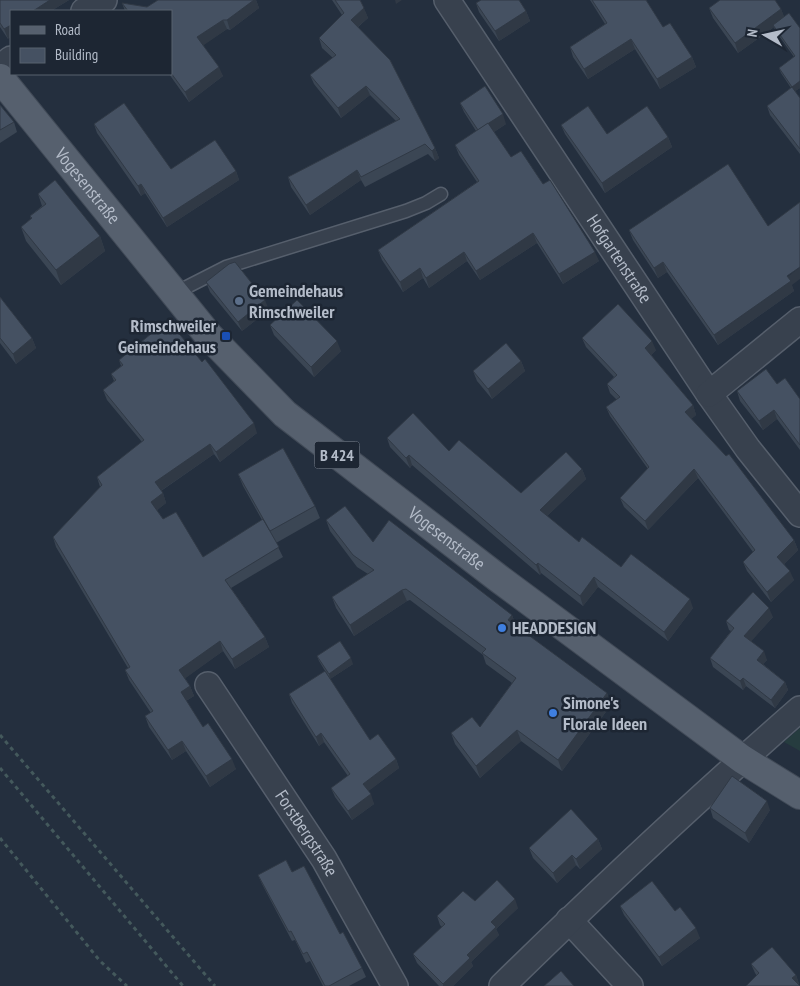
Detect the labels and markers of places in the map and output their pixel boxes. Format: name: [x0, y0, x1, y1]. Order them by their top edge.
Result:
place label: Gemeindehaus Rimschweiler: [249, 279, 343, 323]
marker: Gemeindehaus Rimschweiler: [233, 295, 245, 307]
place label: Rimschweiler Geimeindehaus: [118, 314, 217, 358]
marker: Rimschweiler Geimeindehaus: [220, 330, 232, 342]
place label: HEADDESIGN: [512, 616, 596, 639]
marker: HEADDESIGN: [496, 622, 508, 634]
place label: Simone's Florale Ideen: [563, 691, 647, 735]
marker: Simone's Florale Ideen: [547, 707, 559, 719]

